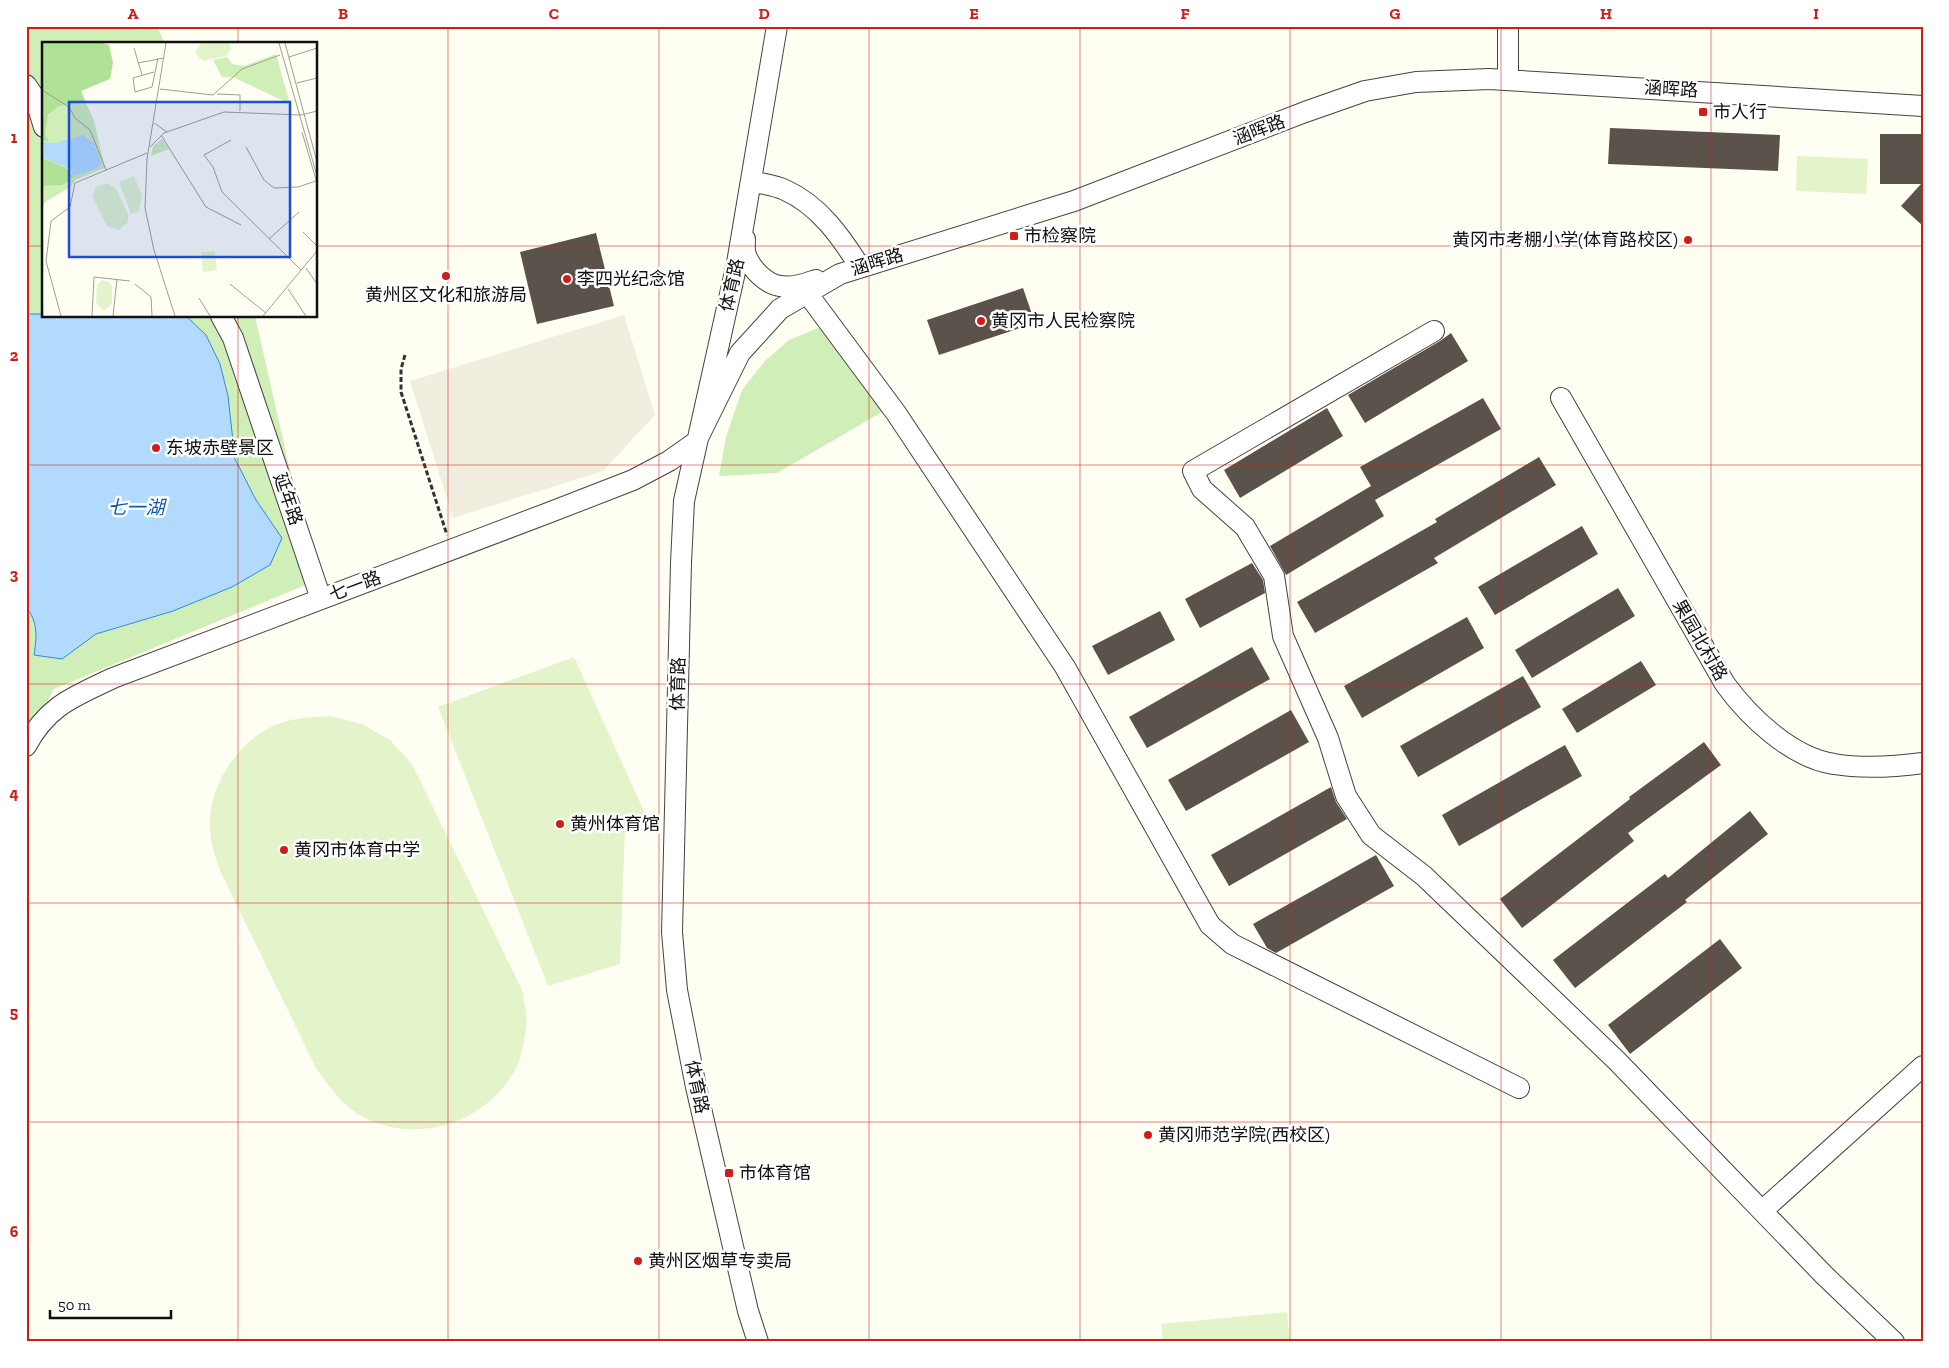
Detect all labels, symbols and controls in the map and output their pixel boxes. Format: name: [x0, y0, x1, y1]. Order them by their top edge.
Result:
text: A: [128, 4, 139, 23]
text: B: [338, 4, 348, 23]
text: C: [549, 4, 559, 23]
text: D: [758, 4, 770, 23]
text: E: [969, 4, 979, 23]
text: F: [1180, 4, 1190, 23]
text: G: [1390, 4, 1401, 23]
text: H: [1600, 4, 1612, 23]
text: I: [1813, 4, 1819, 23]
inset map: [42, 42, 318, 318]
street label: 涵晖路: [1643, 77, 1699, 101]
place label: 市人行: [1713, 101, 1767, 123]
marker: 市人行: [1697, 106, 1709, 118]
street label: 涵晖路: [1230, 110, 1288, 150]
text: 1: [11, 128, 18, 147]
place label: 市检察院: [1024, 225, 1096, 247]
place label: 黄冈市考棚小学(体育路校区): [1452, 229, 1678, 251]
marker: 市检察院: [1008, 230, 1020, 242]
marker: 黄冈市考棚小学(体育路校区): [1682, 234, 1694, 246]
street label: 涵晖路: [848, 244, 906, 280]
street label: 体育路: [715, 256, 749, 314]
place label: 李四光纪念馆: [577, 268, 685, 290]
marker: 黄州区文化和旅游局: [440, 270, 452, 282]
marker: 李四光纪念馆: [561, 273, 573, 285]
place label: 黄州区文化和旅游局: [365, 284, 527, 306]
place label: 黄冈市人民检察院: [991, 310, 1135, 332]
marker: 黄冈市人民检察院: [975, 315, 987, 327]
text: 2: [10, 346, 19, 365]
place label: 东坡赤壁景区: [166, 437, 274, 459]
marker: 东坡赤壁景区: [150, 442, 162, 454]
street label: 延年路: [269, 470, 307, 528]
water label: 七一湖: [107, 496, 167, 519]
text: 3: [10, 565, 19, 584]
street label: 七一路: [326, 566, 384, 606]
street label: 果园北村路: [1668, 596, 1732, 684]
street label: 体育路: [667, 657, 689, 711]
text: 4: [9, 784, 19, 803]
place label: 黄州体育馆: [570, 813, 660, 835]
marker: 黄州体育馆: [554, 818, 566, 830]
place label: 黄冈市体育中学: [294, 839, 420, 861]
marker: 黄冈市体育中学: [278, 844, 290, 856]
text: 5: [10, 1003, 18, 1022]
street label: 体育路: [681, 1058, 713, 1116]
place label: 黄冈师范学院(西校区): [1158, 1124, 1330, 1146]
marker: 黄冈师范学院(西校区): [1142, 1129, 1154, 1141]
place label: 市体育馆: [739, 1162, 811, 1184]
marker: 市体育馆: [723, 1167, 735, 1179]
text: 6: [10, 1222, 19, 1241]
place label: 黄州区烟草专卖局: [648, 1250, 792, 1272]
marker: 黄州区烟草专卖局: [632, 1255, 644, 1267]
scale bar: [50, 1288, 171, 1320]
text: 50 m: [58, 1296, 91, 1314]

